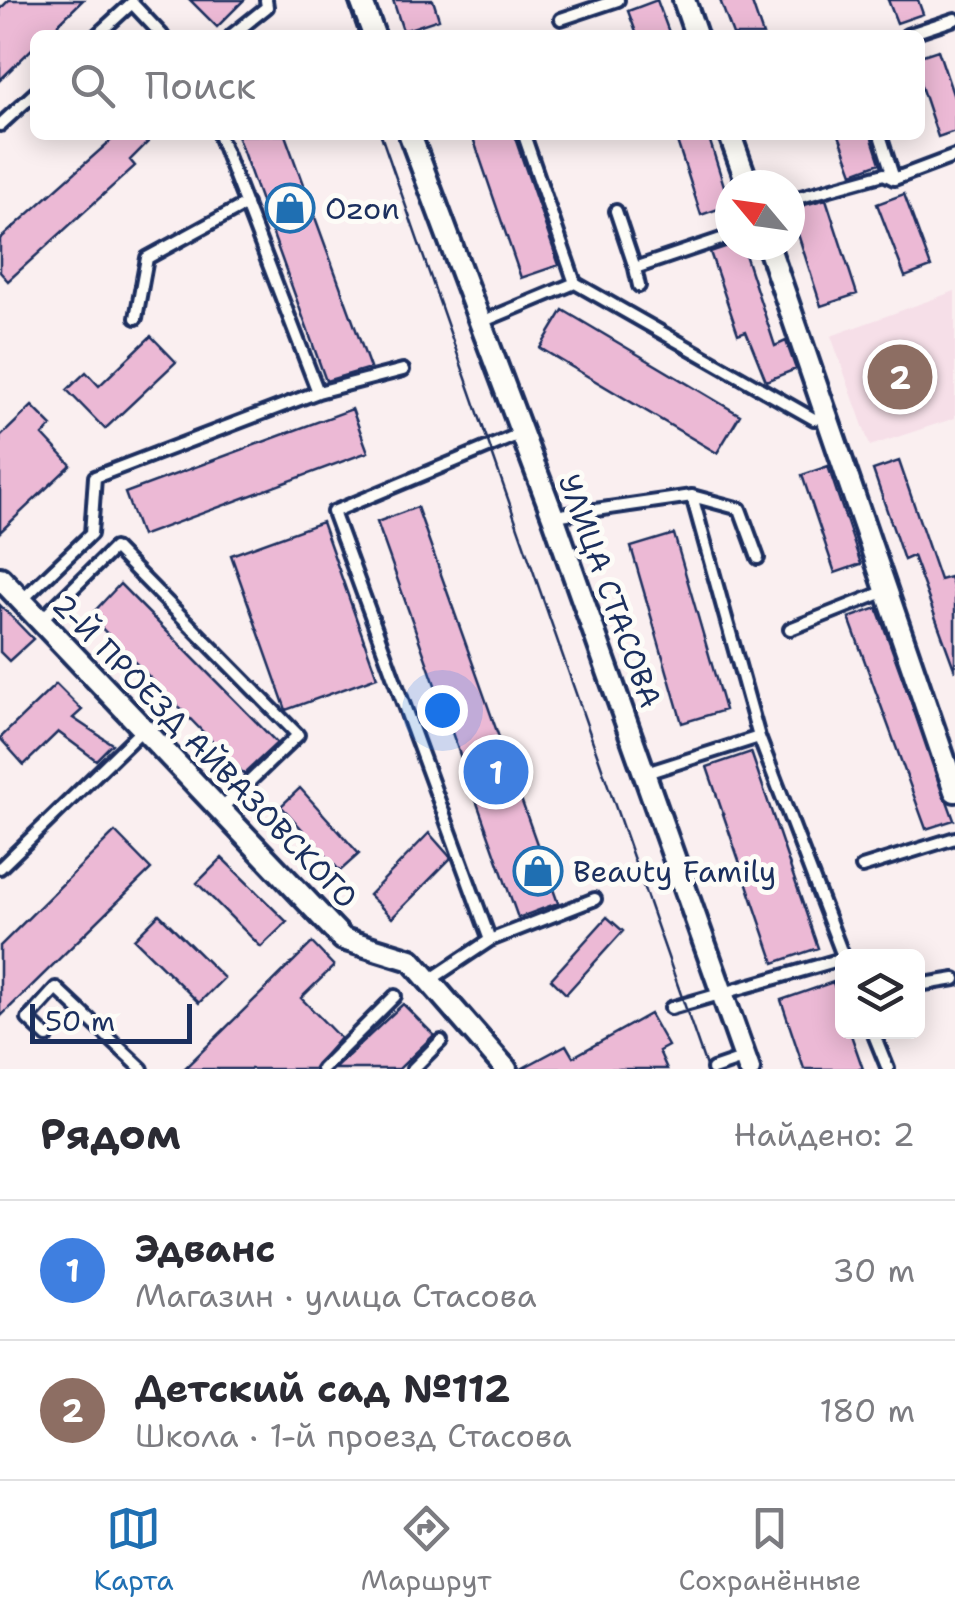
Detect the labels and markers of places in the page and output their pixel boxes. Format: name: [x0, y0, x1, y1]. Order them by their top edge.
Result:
shop icon: Ozon: [264, 182, 316, 234]
place label: Ozon: [325, 188, 400, 229]
pin: 2: [868, 340, 932, 414]
pin: 1: [464, 734, 528, 810]
shop icon: Beauty Family: [512, 845, 564, 897]
place label: Beauty Family: [573, 851, 776, 892]

